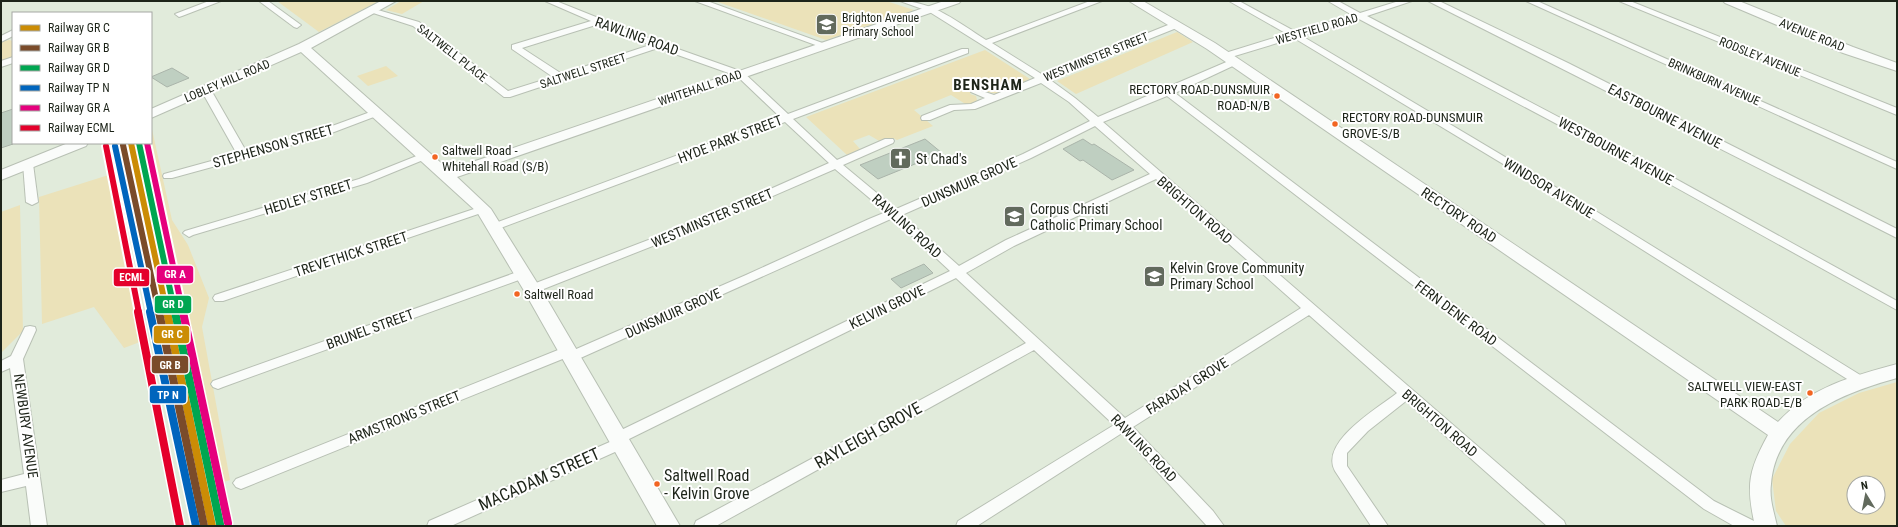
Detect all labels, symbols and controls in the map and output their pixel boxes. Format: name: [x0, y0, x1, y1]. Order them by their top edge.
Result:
place label: Brighton Avenue Primary School: [842, 11, 920, 39]
street label: WESTFIELD ROAD: [1274, 11, 1360, 47]
legend: [12, 12, 152, 144]
school or university icon: Brighton Avenue Primary School: [813, 12, 839, 38]
street label: RAWLING ROAD: [593, 13, 681, 59]
street label: AVENUE ROAD: [1777, 16, 1847, 55]
text: Railway GR C: [48, 21, 110, 35]
street label: SALTWELL PLACE: [414, 21, 490, 85]
street label: WESTMINSTER STREET: [1042, 30, 1150, 84]
street label: RODSLEY AVENUE: [1717, 34, 1803, 80]
text: Railway GR B: [48, 41, 110, 55]
street label: SALTWELL STREET: [538, 50, 628, 92]
street label: BRINKBURN AVENUE: [1666, 55, 1762, 109]
street label: LOBLEY HILL ROAD: [182, 57, 272, 105]
text: Railway GR D: [48, 61, 110, 75]
street label: WHITEHALL ROAD: [656, 67, 744, 109]
district label: BENSHAM: [953, 76, 1023, 94]
street label: EASTBOURNE AVENUE: [1605, 80, 1725, 152]
text: Railway TP N: [48, 81, 110, 95]
place label: RECTORY ROAD-DUNSMUIR ROAD-N/B: [1129, 82, 1270, 113]
marker: RECTORY ROAD-DUNSMUIR ROAD-N/B: [1272, 91, 1282, 101]
text: Railway GR A: [48, 101, 110, 115]
place label: RECTORY ROAD-DUNSMUIR GROVE-S/B: [1342, 110, 1483, 141]
street label: HYDE PARK STREET: [676, 112, 784, 166]
street label: WESTBOURNE AVENUE: [1556, 114, 1676, 188]
marker: RECTORY ROAD-DUNSMUIR GROVE-S/B: [1330, 119, 1340, 129]
text: Railway ECML: [48, 121, 115, 135]
street label: STEPHENSON STREET: [211, 121, 335, 171]
place label: Saltwell Road - Whitehall Road (S/B): [442, 143, 549, 174]
church icon: St Chad's: [888, 146, 914, 172]
place label: St Chad's: [916, 151, 967, 167]
marker: Saltwell Road - Whitehall Road (S/B): [430, 152, 440, 162]
street label: DUNSMUIR GROVE: [919, 154, 1019, 210]
street label: WINDSOR AVENUE: [1501, 155, 1597, 221]
street label: BRIGHTON ROAD: [1154, 173, 1236, 247]
street label: HEDLEY STREET: [262, 176, 354, 218]
street label: RECTORY ROAD: [1418, 184, 1500, 246]
street label: WESTMINSTER STREET: [649, 185, 775, 251]
street label: RAWLING ROAD: [869, 191, 945, 261]
place label: Corpus Christi Catholic Primary School: [1030, 201, 1162, 233]
school or university icon: Corpus Christi Catholic Primary School: [1002, 204, 1028, 230]
street label: TREVETHICK STREET: [292, 228, 410, 280]
place label: Kelvin Grove Community Primary School: [1170, 260, 1304, 292]
school or university icon: Kelvin Grove Community Primary School: [1142, 263, 1168, 289]
line badge: GR A: [156, 265, 194, 284]
line badge: ECML: [113, 268, 150, 287]
text: GR A: [164, 268, 186, 281]
text: ECML: [119, 271, 145, 284]
street label: FERN DENE ROAD: [1412, 277, 1500, 349]
street label: KELVIN GROVE: [847, 282, 927, 332]
street label: DUNSMUIR GROVE: [623, 285, 723, 341]
place label: Saltwell Road: [524, 287, 593, 302]
marker: Saltwell Road: [512, 289, 522, 299]
line badge: GR D: [154, 295, 192, 314]
text: GR D: [162, 298, 184, 311]
street label: BRUNEL STREET: [324, 306, 416, 352]
line badge: GR C: [153, 325, 190, 344]
text: GR C: [161, 328, 183, 341]
street label: FARADAY GROVE: [1143, 354, 1231, 418]
line badge: GR B: [151, 355, 189, 374]
text: GR B: [159, 359, 181, 372]
street label: NEWBURY AVENUE: [11, 373, 41, 479]
place label: SALTWELL VIEW-EAST PARK ROAD-E/B: [1688, 379, 1802, 410]
line badge: TP N: [149, 385, 187, 404]
street label: BRIGHTON ROAD: [1399, 386, 1481, 460]
street label: ARMSTRONG STREET: [345, 387, 463, 447]
marker: SALTWELL VIEW-EAST PARK ROAD-E/B: [1805, 388, 1815, 398]
text: TP N: [157, 389, 179, 402]
street label: RAYLEIGH GROVE: [811, 397, 925, 473]
street label: RAWLING ROAD: [1108, 411, 1180, 485]
street label: MACADAM STREET: [475, 443, 603, 515]
place label: Saltwell Road - Kelvin Grove: [664, 466, 750, 503]
north arrow: [1846, 475, 1886, 515]
marker: Saltwell Road - Kelvin Grove: [652, 479, 662, 489]
text: N: [1860, 479, 1869, 493]

